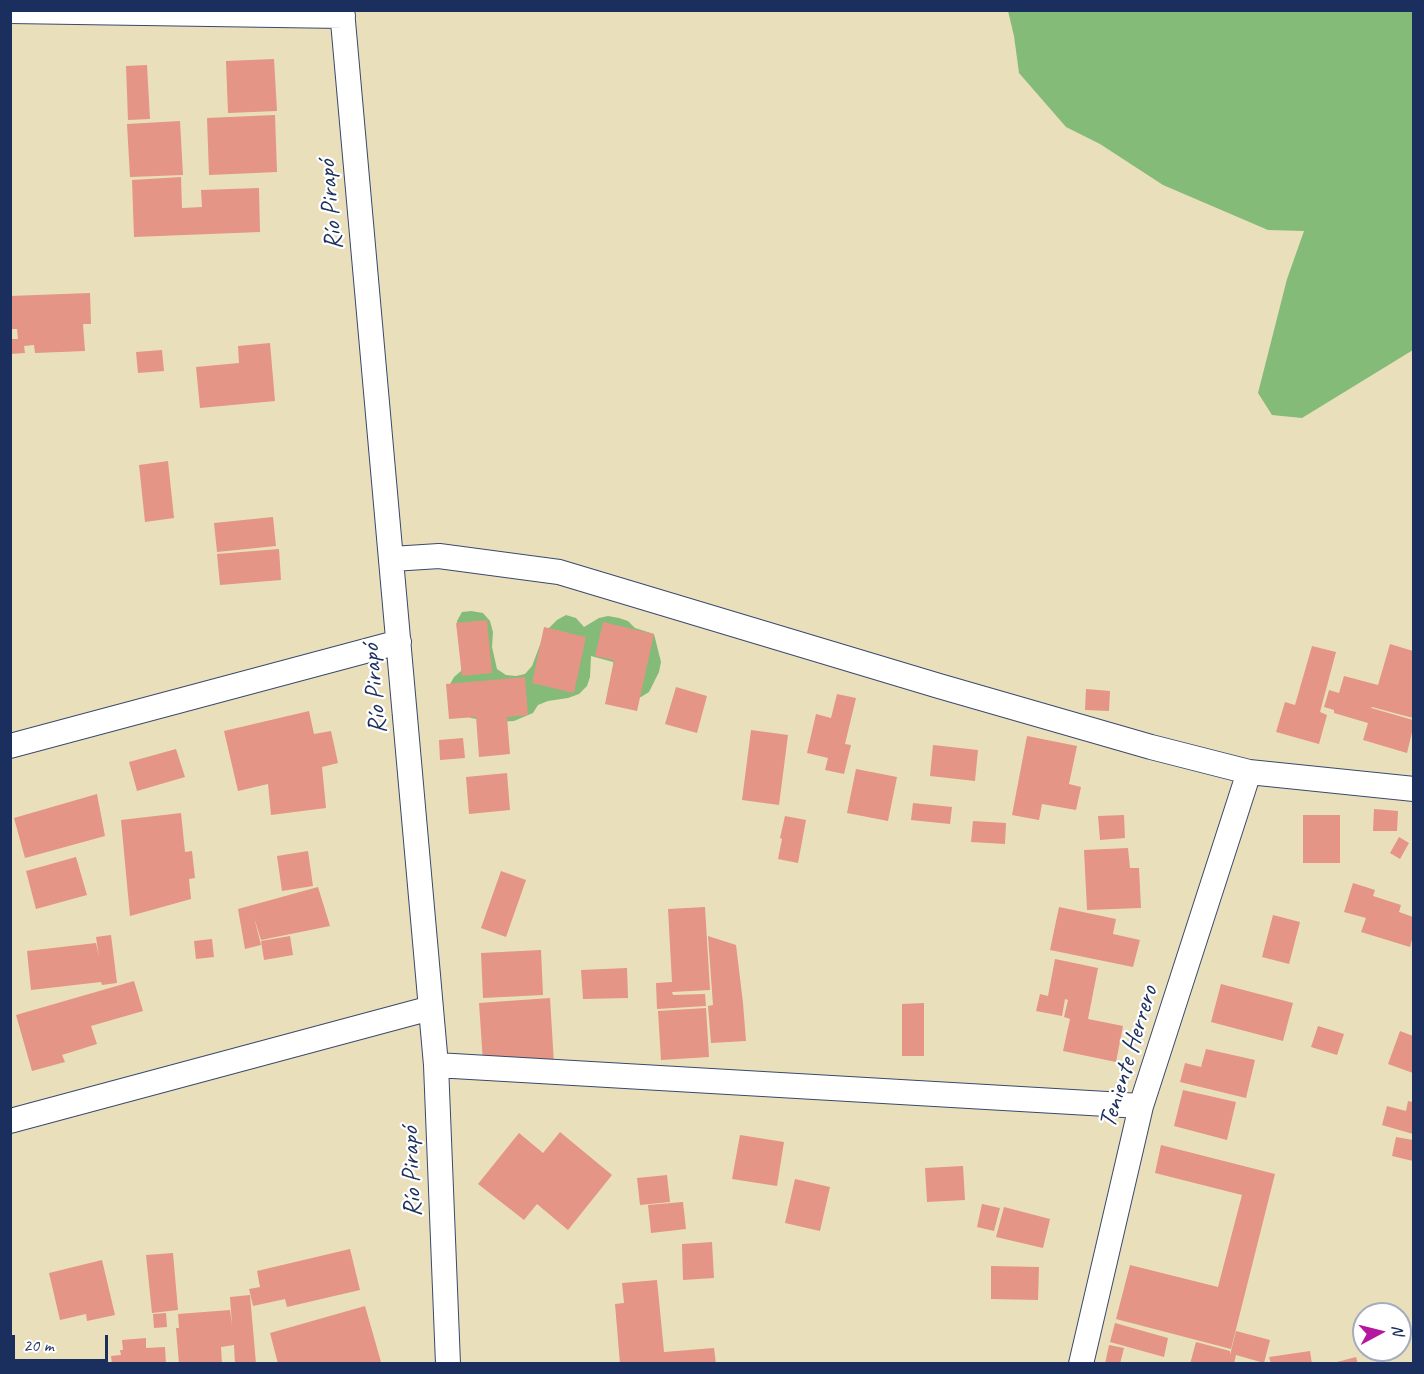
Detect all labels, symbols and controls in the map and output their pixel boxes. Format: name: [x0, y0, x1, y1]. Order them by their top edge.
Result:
street label: Río Pirapó: [312, 159, 350, 251]
street label: Río Pirapó: [356, 643, 394, 735]
street label: Teniente Herrero: [1093, 982, 1165, 1132]
street label: Río Pirapó: [395, 1126, 429, 1218]
north arrow: [1352, 1302, 1412, 1362]
scale bar: [15, 1323, 111, 1361]
text: N: [1387, 1324, 1408, 1336]
text: 20 m: [23, 1334, 54, 1356]

